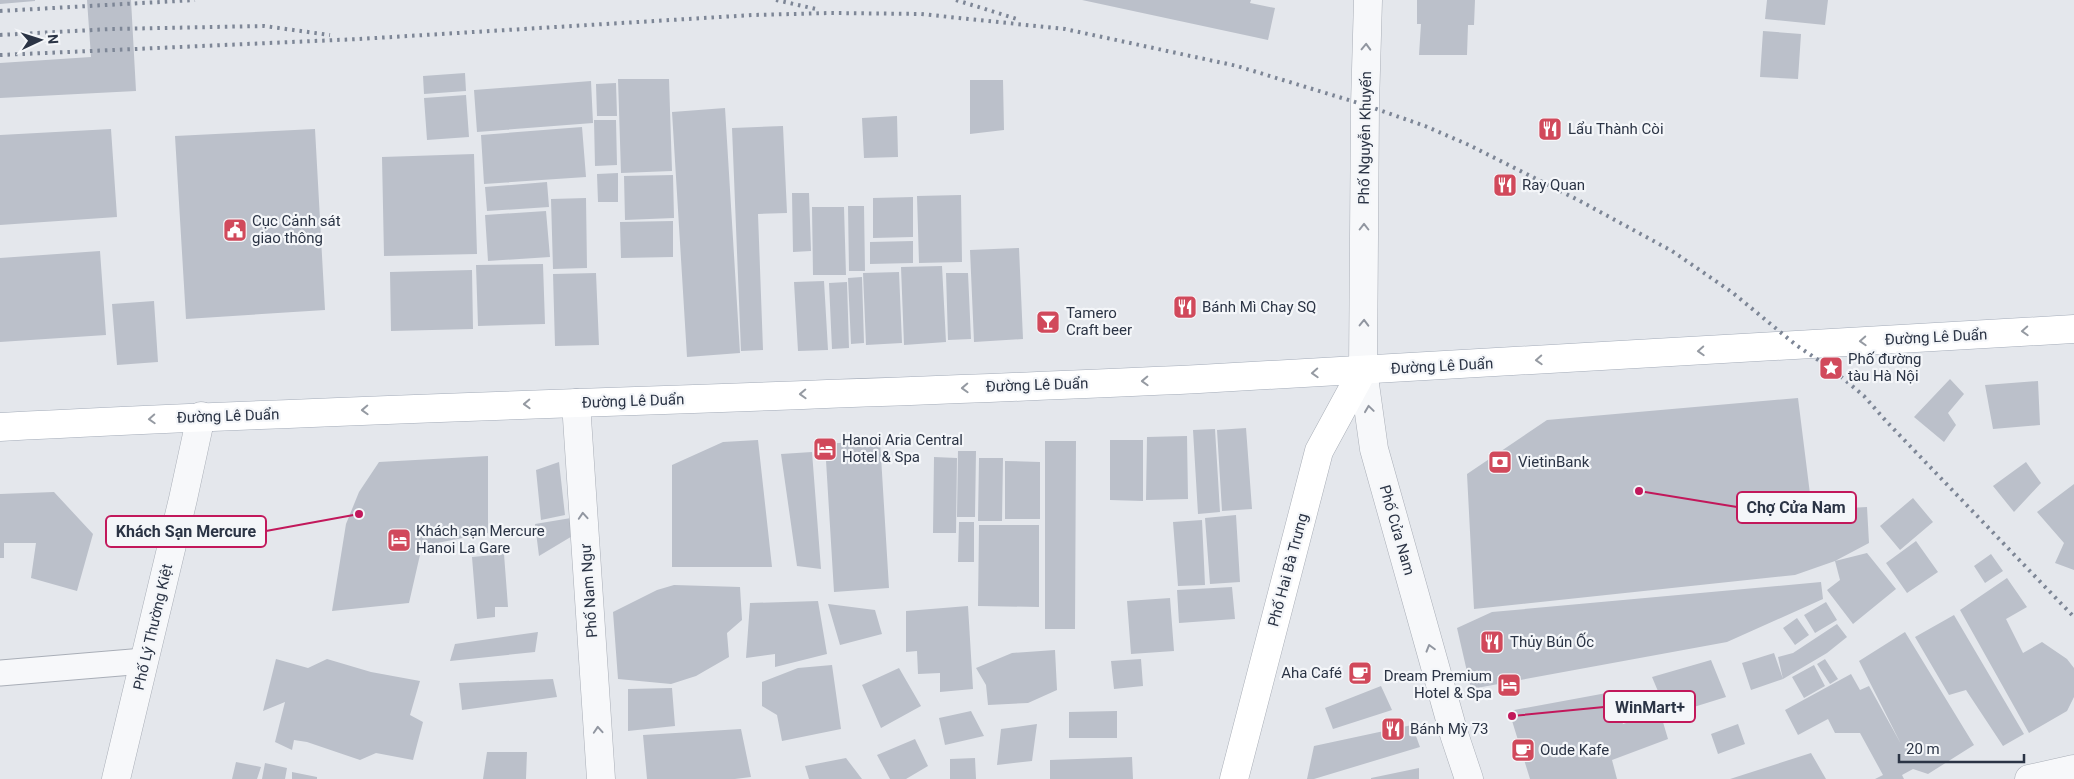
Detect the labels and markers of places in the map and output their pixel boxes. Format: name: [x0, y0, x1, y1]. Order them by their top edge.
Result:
restaurant icon: Lẩu Thành Còi: [1537, 116, 1563, 142]
place label: Lẩu Thành Còi: [1568, 120, 1664, 138]
restaurant icon: Ray Quan: [1492, 172, 1518, 198]
place label: Ray Quan: [1522, 176, 1585, 194]
place label: Cục Cảnh sát giao thông: [252, 212, 341, 247]
public building icon: Cục Cảnh sát giao thông: [222, 217, 248, 243]
restaurant icon: Bánh Mì Chay SQ: [1172, 294, 1198, 320]
place label: Bánh Mì Chay SQ: [1202, 298, 1316, 316]
place label: Tamero Craft beer: [1066, 304, 1132, 339]
bar icon: Tamero Craft beer: [1035, 309, 1061, 335]
place label: Phố đường tàu Hà Nội: [1848, 350, 1922, 385]
place icon: Phố đường tàu Hà Nội: [1818, 355, 1844, 381]
place label: Hanoi Aria Central Hotel & Spa: [842, 431, 963, 466]
hotel icon: Hanoi Aria Central Hotel & Spa: [812, 436, 838, 462]
bank icon: VietinBank: [1487, 449, 1513, 475]
place label: VietinBank: [1518, 453, 1590, 471]
callout: Chợ Cửa Nam: [1737, 492, 1856, 523]
callout: Khách Sạn Mercure: [106, 516, 266, 547]
place label: Khách sạn Mercure Hanoi La Gare: [416, 522, 545, 557]
hotel icon: Khách sạn Mercure Hanoi La Gare: [386, 527, 412, 553]
restaurant icon: Thủy Bún Ốc: [1479, 629, 1505, 655]
place label: Thủy Bún Ốc: [1510, 632, 1594, 651]
cafe icon: Aha Café: [1347, 660, 1373, 686]
place label: Aha Café: [1281, 664, 1342, 682]
place label: Dream Premium Hotel & Spa: [1384, 667, 1492, 702]
hotel icon: Dream Premium Hotel & Spa: [1496, 672, 1522, 698]
callout: WinMart+: [1604, 691, 1695, 722]
restaurant icon: Bánh Mỳ 73: [1380, 716, 1406, 742]
place label: Bánh Mỳ 73: [1410, 720, 1489, 738]
cafe icon: Oude Kafe: [1510, 737, 1536, 763]
place label: Oude Kafe: [1540, 741, 1609, 759]

